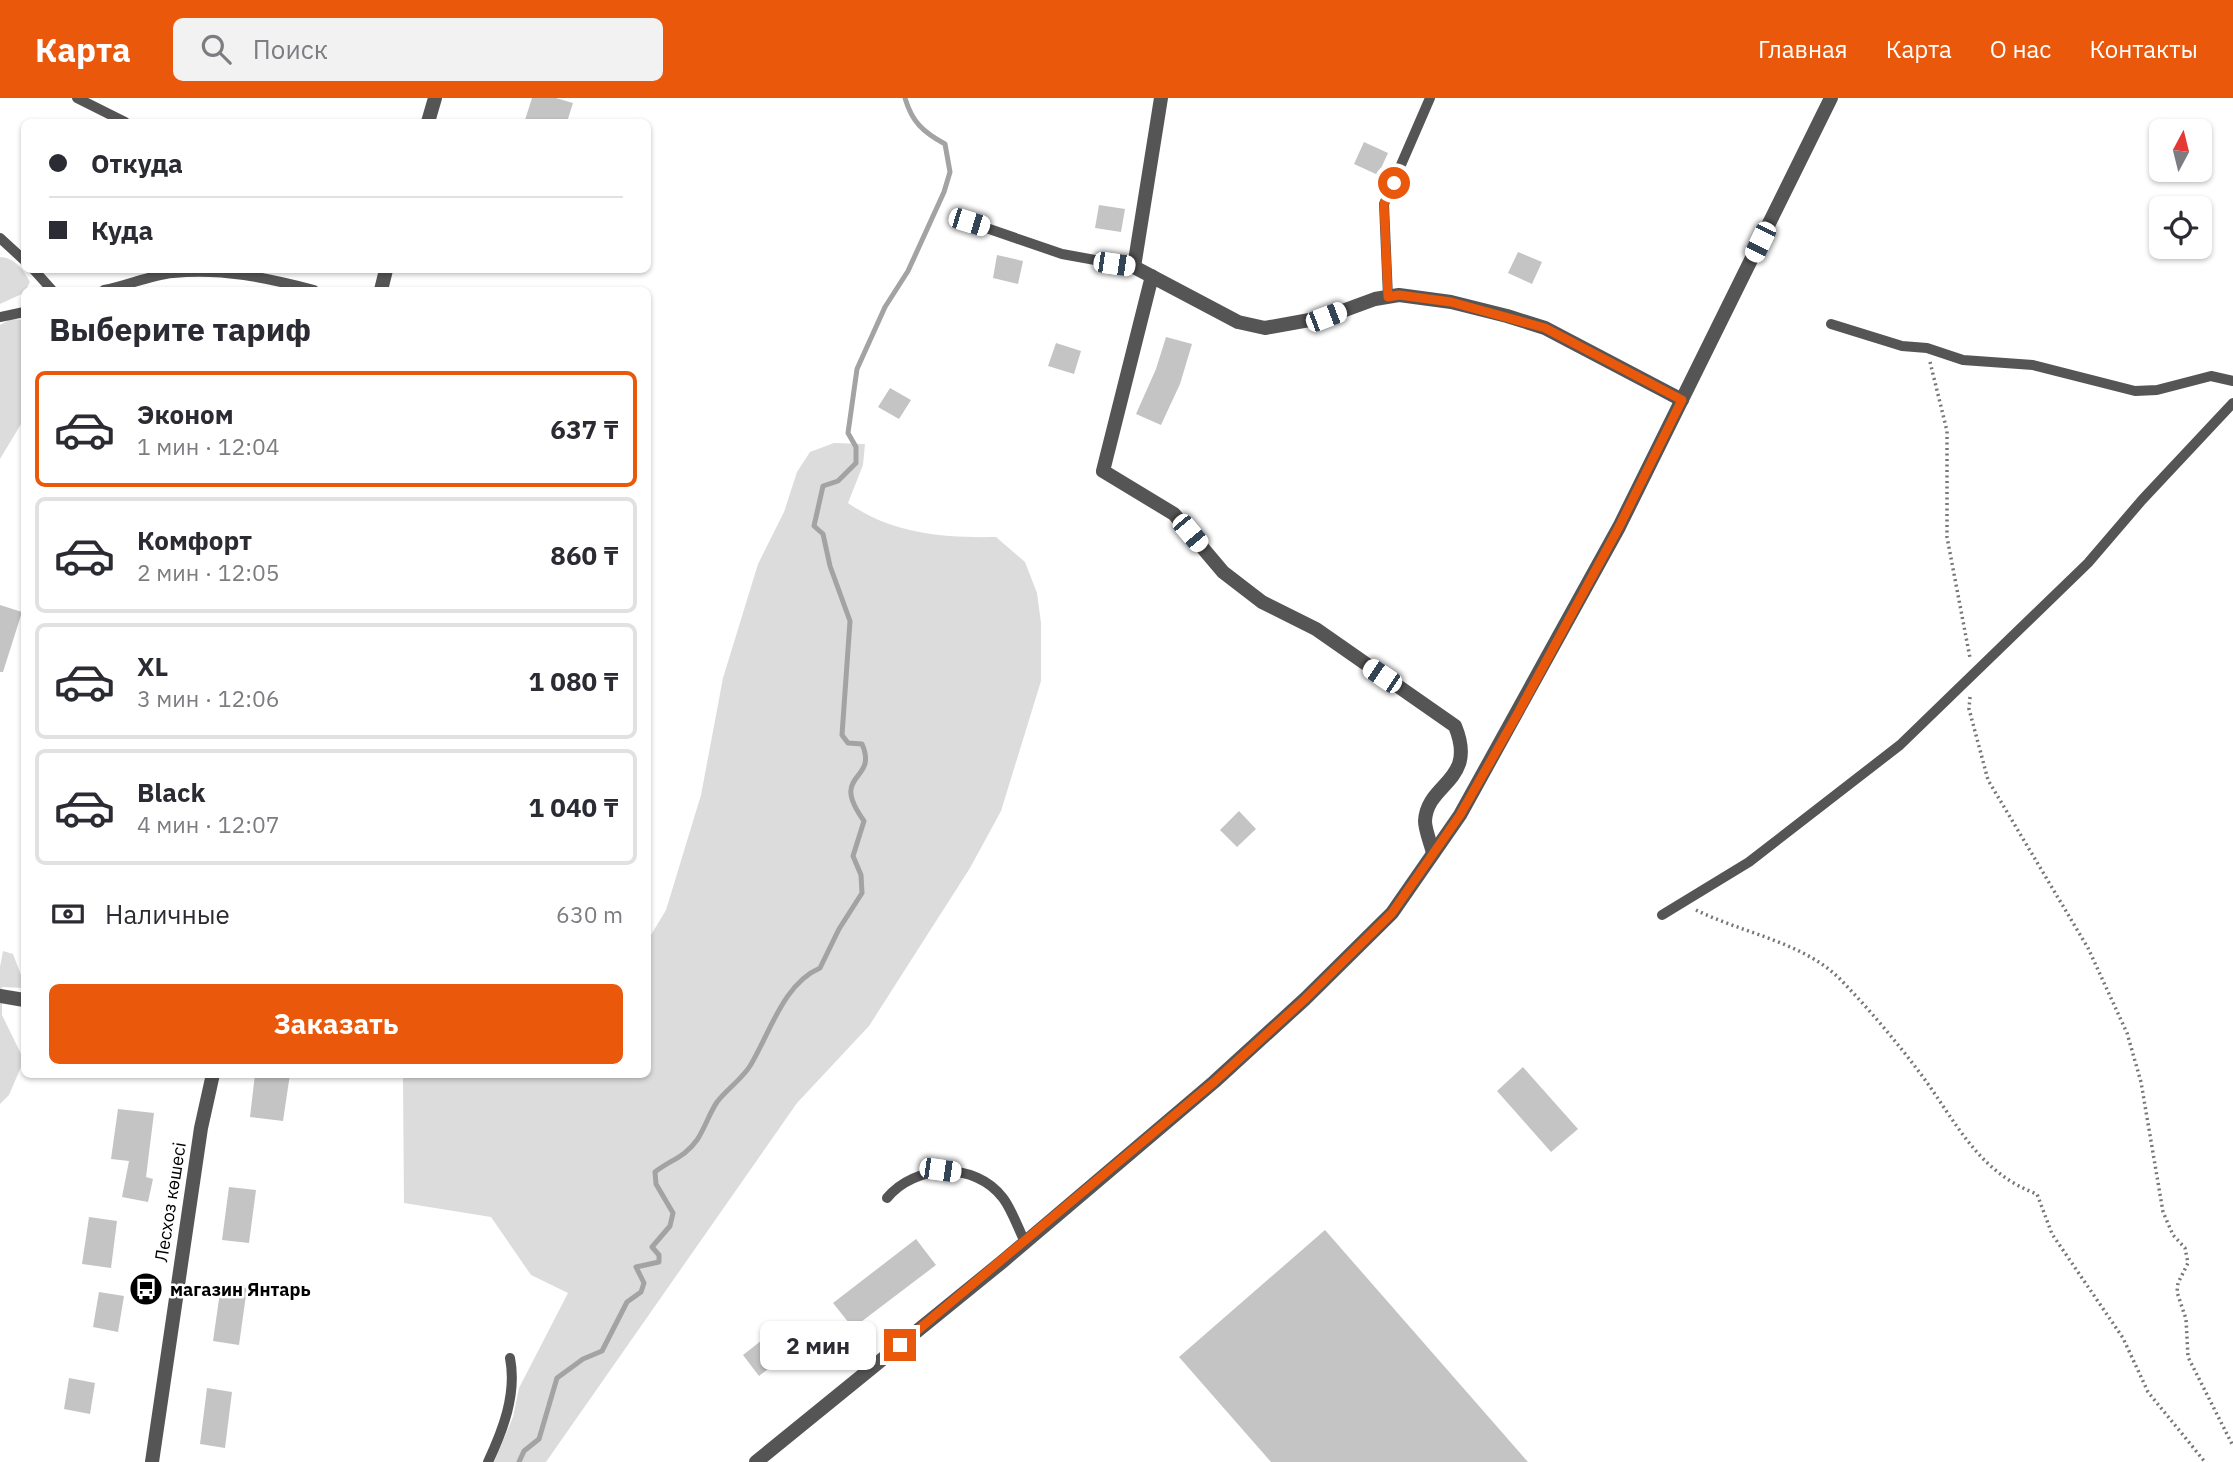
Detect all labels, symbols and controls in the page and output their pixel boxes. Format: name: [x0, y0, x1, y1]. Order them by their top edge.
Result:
search box: [173, 18, 663, 81]
text: Карта: [35, 28, 131, 71]
icon: search: [197, 30, 235, 68]
text: Поиск: [253, 32, 328, 66]
text: Главная: [1758, 33, 1848, 65]
text: Карта: [1886, 33, 1952, 65]
text: О нас: [1990, 33, 2051, 65]
text: Контакты: [2089, 33, 2198, 65]
north arrow: [2149, 119, 2212, 182]
map controls: [2149, 119, 2212, 259]
text: Откуда: [91, 146, 183, 180]
route start: [1378, 167, 1410, 199]
button: locate: [2149, 196, 2212, 259]
car: [946, 206, 993, 238]
text: Куда: [91, 213, 153, 247]
car: [1742, 219, 1779, 265]
car: [1092, 251, 1137, 277]
car: [1303, 300, 1350, 334]
text: Выберите тариф: [49, 308, 311, 350]
text: Эконом: [137, 397, 234, 431]
icon: car: [53, 398, 116, 461]
text: 637 ₸: [550, 412, 619, 446]
text: 1 мин · 12:04: [137, 431, 280, 461]
car: [1169, 510, 1212, 556]
text: Комфорт: [137, 523, 252, 557]
icon: car: [53, 524, 116, 587]
text: 860 ₸: [550, 538, 619, 572]
text: 2 мин · 12:05: [137, 557, 280, 587]
text: XL: [137, 649, 168, 683]
icon: car: [53, 650, 116, 713]
car: [1359, 656, 1406, 696]
text: 1 080 ₸: [529, 664, 619, 698]
text: 3 мин · 12:06: [137, 683, 280, 713]
text: Black: [137, 775, 205, 809]
icon: car: [53, 776, 116, 839]
text: 1 040 ₸: [529, 790, 619, 824]
text: 4 мин · 12:07: [137, 809, 280, 839]
icon: cash: [49, 895, 87, 933]
text: Наличные: [105, 897, 230, 931]
text: 630 m: [556, 899, 623, 929]
button: Заказать: [49, 984, 623, 1064]
street label: Лесхоз көшесі: [149, 1141, 191, 1263]
car: [918, 1157, 963, 1183]
bus stop icon: магазин Янтарь: [127, 1270, 165, 1308]
place label: магазин Янтарь: [170, 1278, 311, 1301]
callout: 2 мин: [760, 1320, 876, 1370]
route end: [884, 1329, 916, 1361]
text: 2 мин: [786, 1330, 850, 1360]

